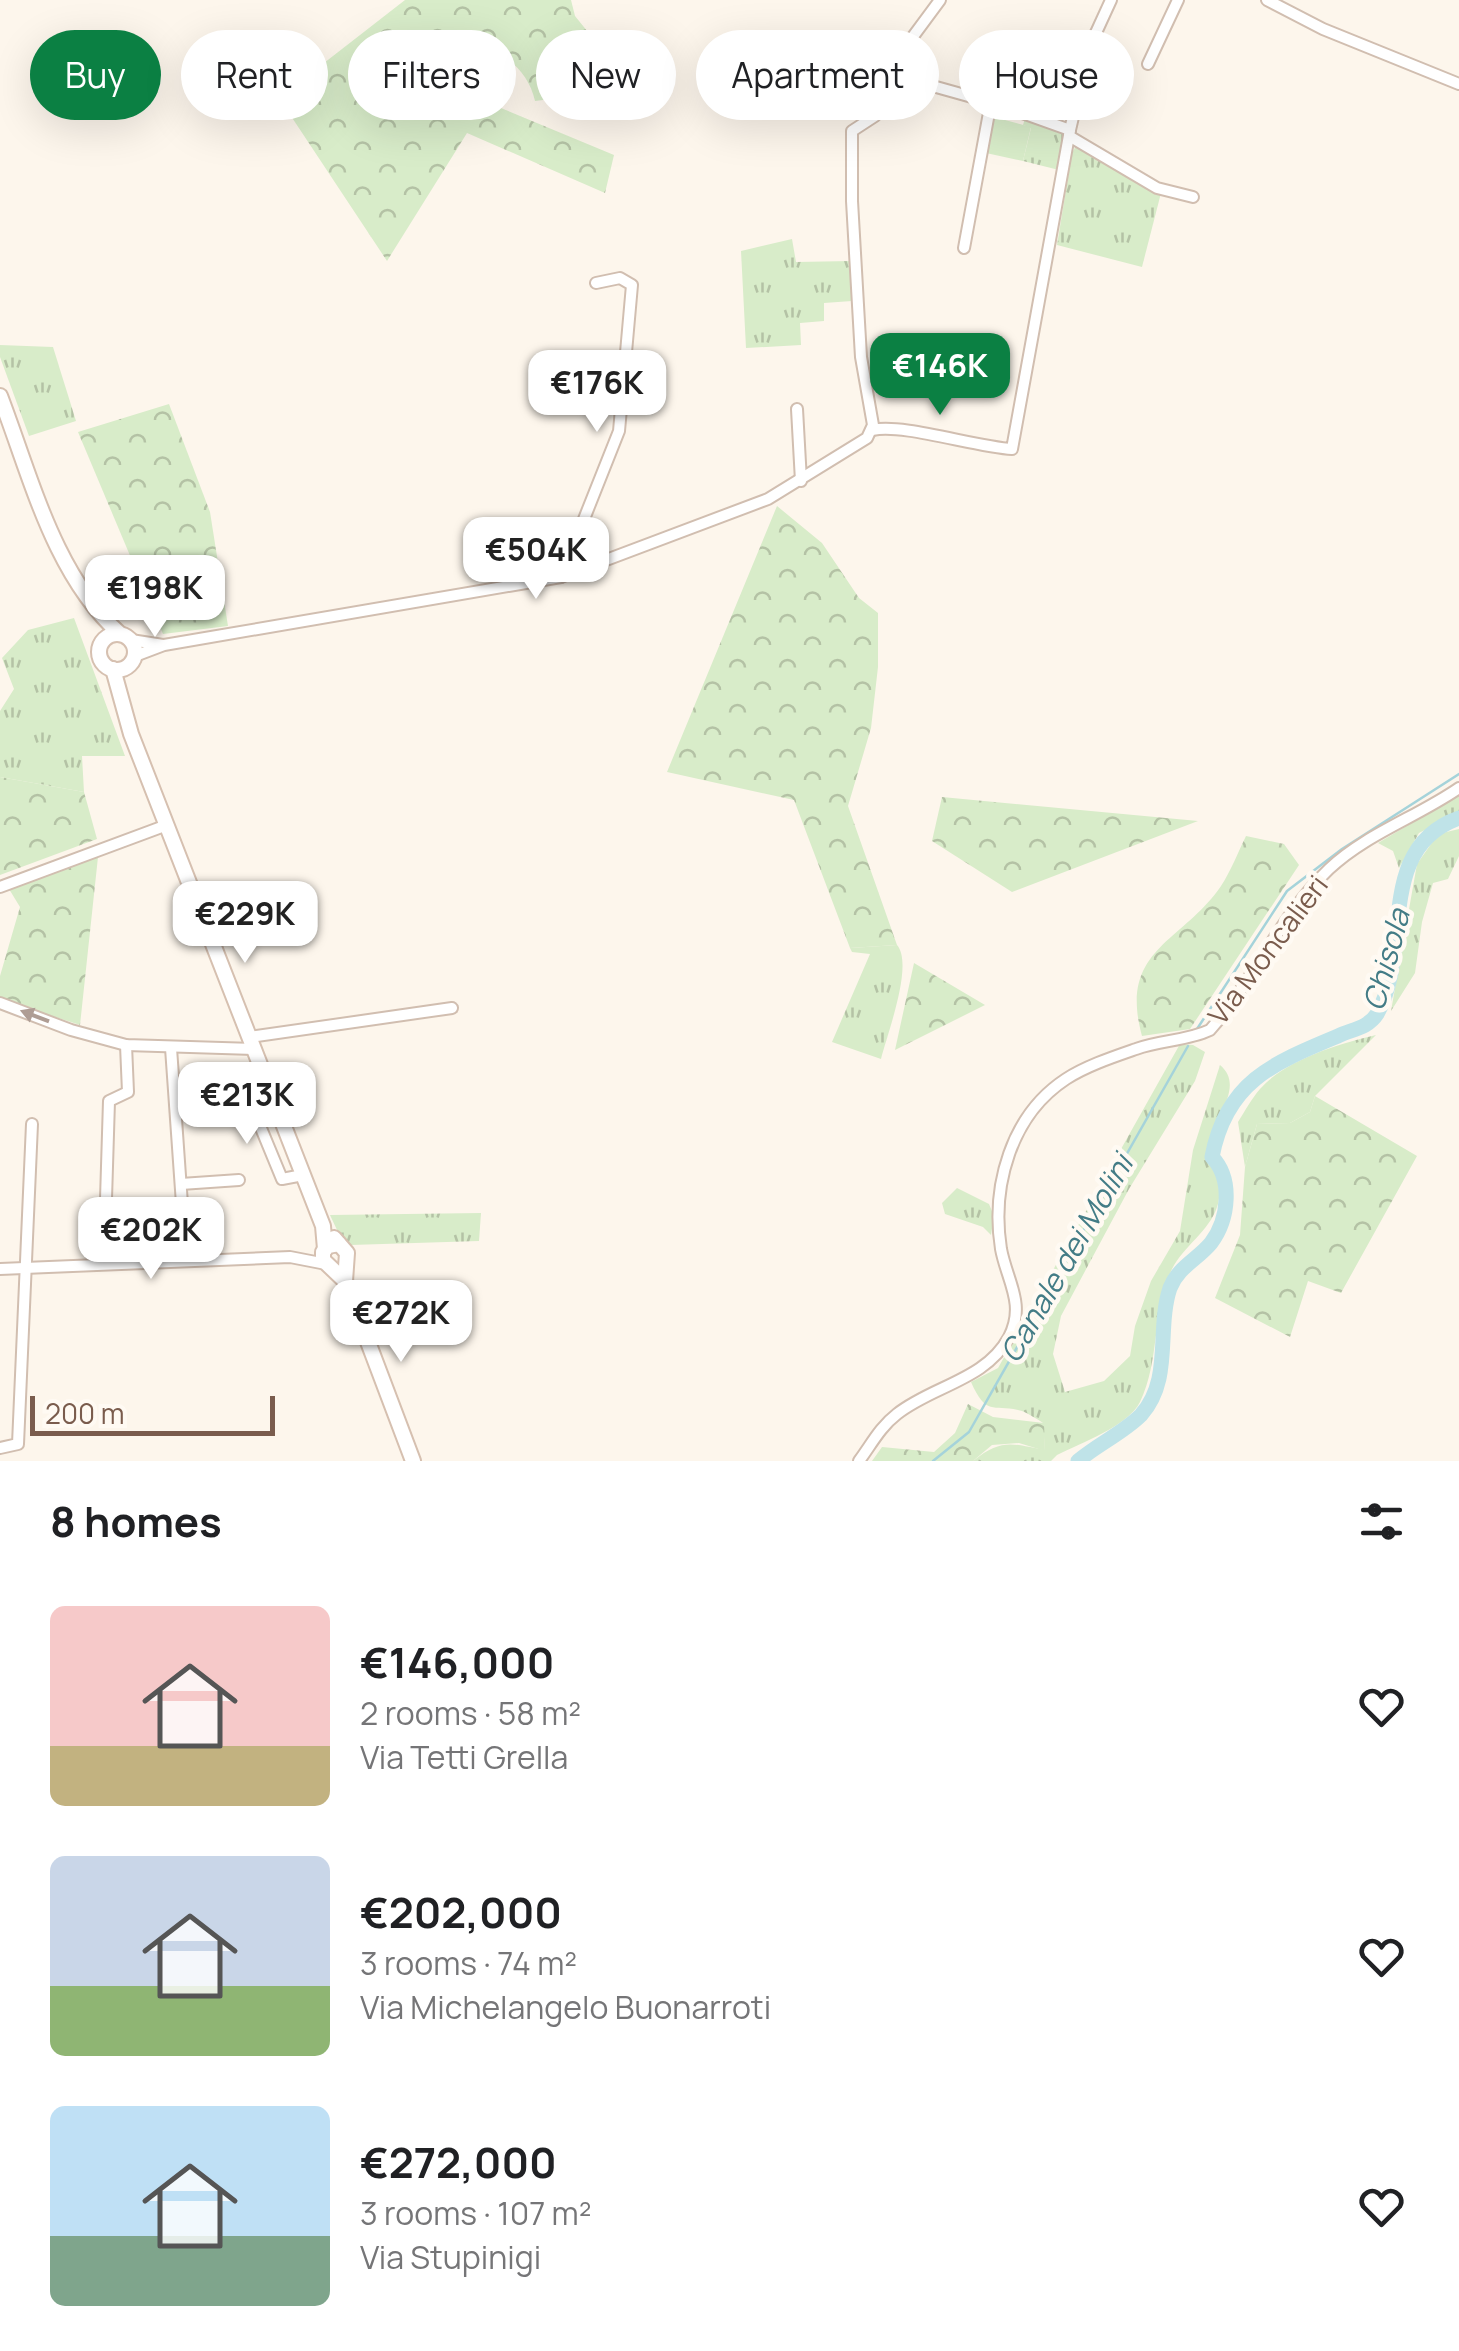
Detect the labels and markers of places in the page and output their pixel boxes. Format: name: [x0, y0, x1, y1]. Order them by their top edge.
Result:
pin: €146K: [870, 333, 1010, 418]
pin: €176K: [527, 350, 667, 435]
pin: €504K: [466, 517, 606, 602]
pin: €198K: [85, 555, 225, 640]
pin: €229K: [175, 881, 315, 966]
pin: €213K: [177, 1062, 317, 1147]
pin: €202K: [81, 1197, 221, 1282]
pin: €272K: [331, 1280, 471, 1365]

